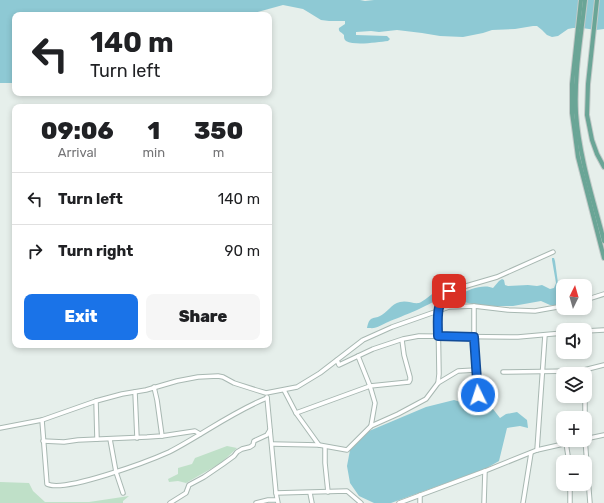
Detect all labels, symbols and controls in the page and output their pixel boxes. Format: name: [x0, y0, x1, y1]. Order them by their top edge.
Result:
text: 140 m: [90, 26, 174, 59]
icon: left: [24, 28, 76, 80]
text: Turn left: [90, 60, 160, 82]
text: 09:06: [41, 117, 114, 145]
text: 1: [148, 117, 160, 145]
text: 350: [194, 117, 243, 145]
text: Arrival: [58, 145, 97, 160]
text: min: [143, 145, 165, 160]
text: m: [213, 145, 224, 160]
icon: left: [24, 188, 46, 210]
text: Turn left: [58, 190, 123, 208]
text: 140 m: [218, 190, 260, 208]
icon: right: [24, 240, 46, 262]
text: Turn right: [58, 242, 133, 260]
text: 90 m: [225, 242, 260, 260]
pin: [432, 274, 466, 308]
north arrow: [556, 279, 592, 315]
map controls: [556, 279, 592, 491]
icon: arrive: [438, 280, 460, 302]
button: Exit: [24, 294, 138, 340]
button: Share: [146, 294, 260, 340]
button: sound: [556, 323, 592, 359]
button: layers: [556, 367, 592, 403]
position arrow: [457, 374, 499, 416]
button: +: [556, 411, 592, 447]
button: −: [556, 455, 592, 491]

